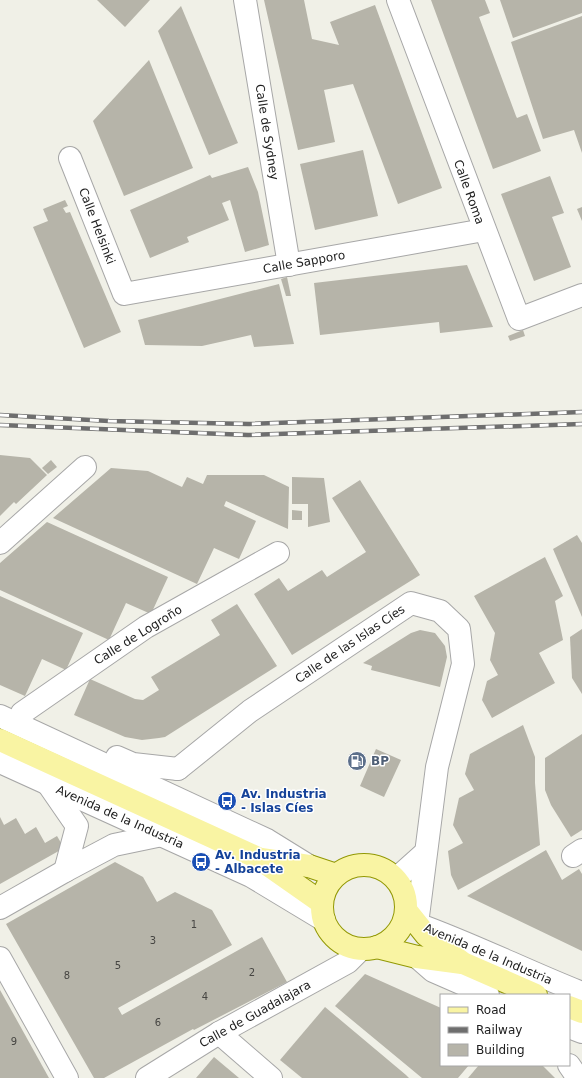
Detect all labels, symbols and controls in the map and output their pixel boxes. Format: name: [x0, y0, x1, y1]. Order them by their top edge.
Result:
street label: Calle de Sydney: [253, 83, 281, 181]
street label: Calle Roma: [451, 158, 487, 226]
street label: Calle Helsinki: [76, 186, 118, 266]
street label: Calle Sapporo: [262, 248, 346, 276]
street label: Calle de Logroño: [92, 602, 184, 668]
street label: Calle de las Islas Cíes: [293, 602, 407, 686]
fuel station icon: BP: [346, 750, 368, 772]
place label: BP: [371, 754, 389, 768]
street label: Avenida de la Industria: [54, 783, 186, 851]
place label: Av. Industria - Islas Cíes: [241, 787, 327, 815]
bus stop icon: Av. Industria - Islas Cíes: [216, 790, 238, 812]
place label: Av. Industria - Albacete: [215, 848, 301, 876]
bus stop icon: Av. Industria - Albacete: [190, 851, 212, 873]
house number: 1: [191, 919, 197, 930]
street label: Avenida de la Industria: [422, 921, 554, 987]
house number: 3: [150, 935, 156, 946]
house number: 5: [115, 960, 121, 971]
house number: 2: [249, 967, 255, 978]
house number: 8: [64, 970, 70, 981]
street label: Calle de Guadalajara: [197, 978, 313, 1050]
house number: 4: [202, 991, 208, 1002]
legend: [440, 994, 570, 1066]
text: Road: [476, 1003, 506, 1017]
house number: 6: [155, 1017, 161, 1028]
text: Railway: [476, 1023, 522, 1037]
house number: 9: [11, 1036, 17, 1047]
text: Building: [476, 1043, 525, 1057]

